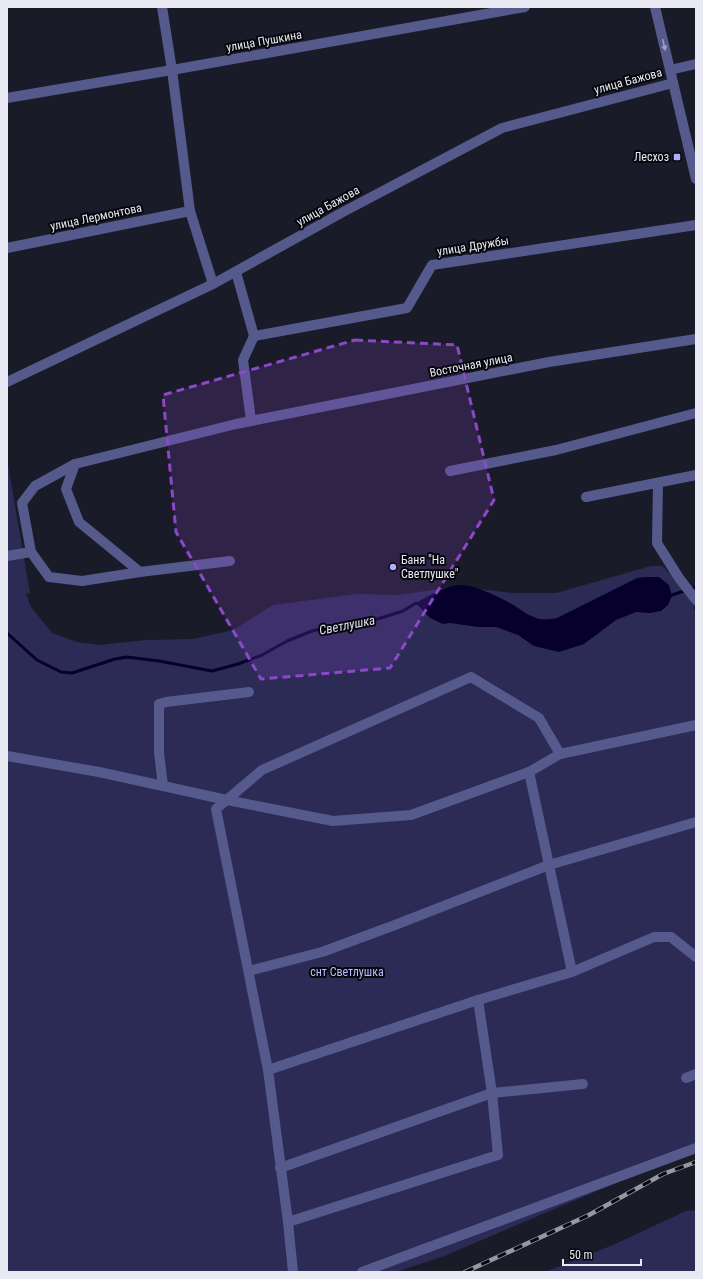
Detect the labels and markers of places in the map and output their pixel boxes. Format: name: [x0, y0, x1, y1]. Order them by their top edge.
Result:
place label: Лесхоз: [634, 150, 669, 164]
marker: Лесхоз: [672, 152, 682, 162]
place label: Баня "На Светлушке": [401, 553, 459, 581]
marker: Баня "На Светлушке": [388, 562, 398, 572]

